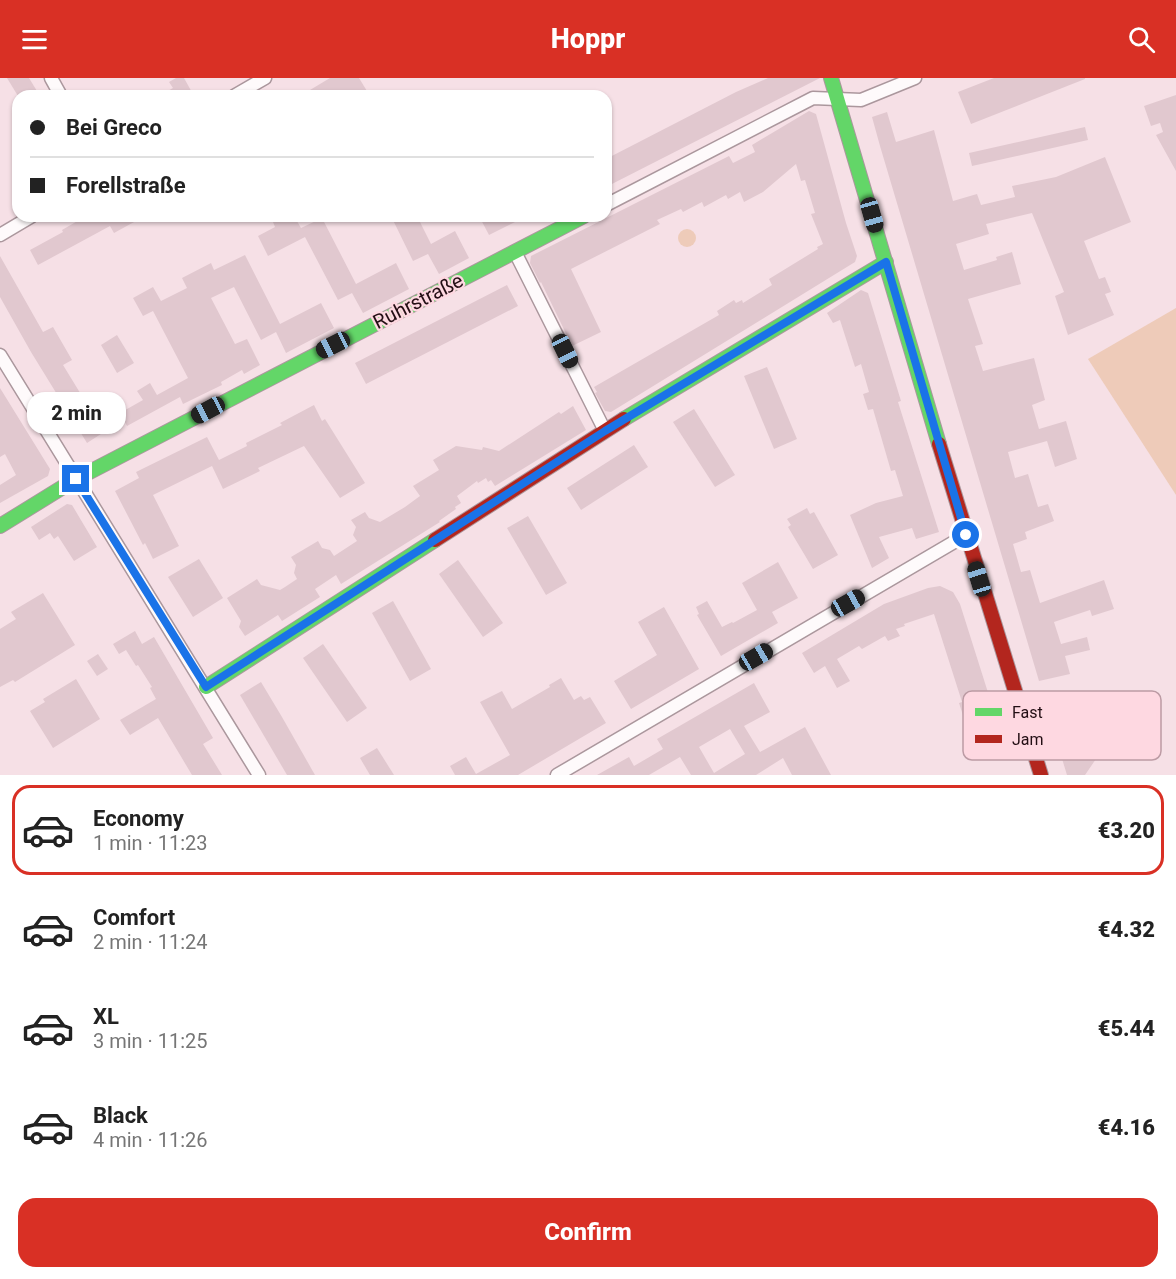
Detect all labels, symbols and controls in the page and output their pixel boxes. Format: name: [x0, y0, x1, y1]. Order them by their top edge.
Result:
icon: menu: [18, 23, 51, 56]
text: Hoppr: [551, 23, 625, 55]
icon: search: [1125, 23, 1158, 56]
text: Bei Greco: [66, 115, 162, 140]
text: Forellstraße: [66, 173, 186, 198]
car: [858, 195, 886, 235]
street label: Ruhrstraße: [369, 268, 467, 334]
car: [313, 329, 353, 361]
car: [549, 331, 581, 371]
callout: 2 min: [26, 392, 125, 434]
car: [188, 394, 228, 426]
text: 2 min: [51, 401, 102, 425]
route end: [62, 465, 89, 492]
route start: [952, 521, 979, 548]
car: [965, 559, 993, 599]
car: [828, 586, 868, 620]
car: [736, 640, 776, 674]
legend: [963, 691, 1161, 760]
text: Fast: [1012, 703, 1043, 722]
text: Jam: [1012, 730, 1044, 749]
icon: car: [21, 803, 75, 857]
text: Economy: [93, 806, 184, 831]
text: €3.20: [1098, 818, 1155, 843]
text: 1 min · 11:23: [93, 831, 208, 855]
icon: car: [21, 902, 75, 956]
text: Comfort: [93, 905, 175, 930]
text: €4.32: [1098, 917, 1155, 942]
text: 2 min · 11:24: [93, 930, 208, 954]
icon: car: [21, 1001, 75, 1055]
text: XL: [93, 1004, 119, 1029]
text: €5.44: [1098, 1016, 1155, 1041]
text: 3 min · 11:25: [93, 1029, 208, 1053]
icon: car: [21, 1100, 75, 1154]
text: Black: [93, 1103, 148, 1128]
text: €4.16: [1098, 1115, 1155, 1140]
text: 4 min · 11:26: [93, 1128, 208, 1152]
button: Confirm: [18, 1198, 1158, 1267]

